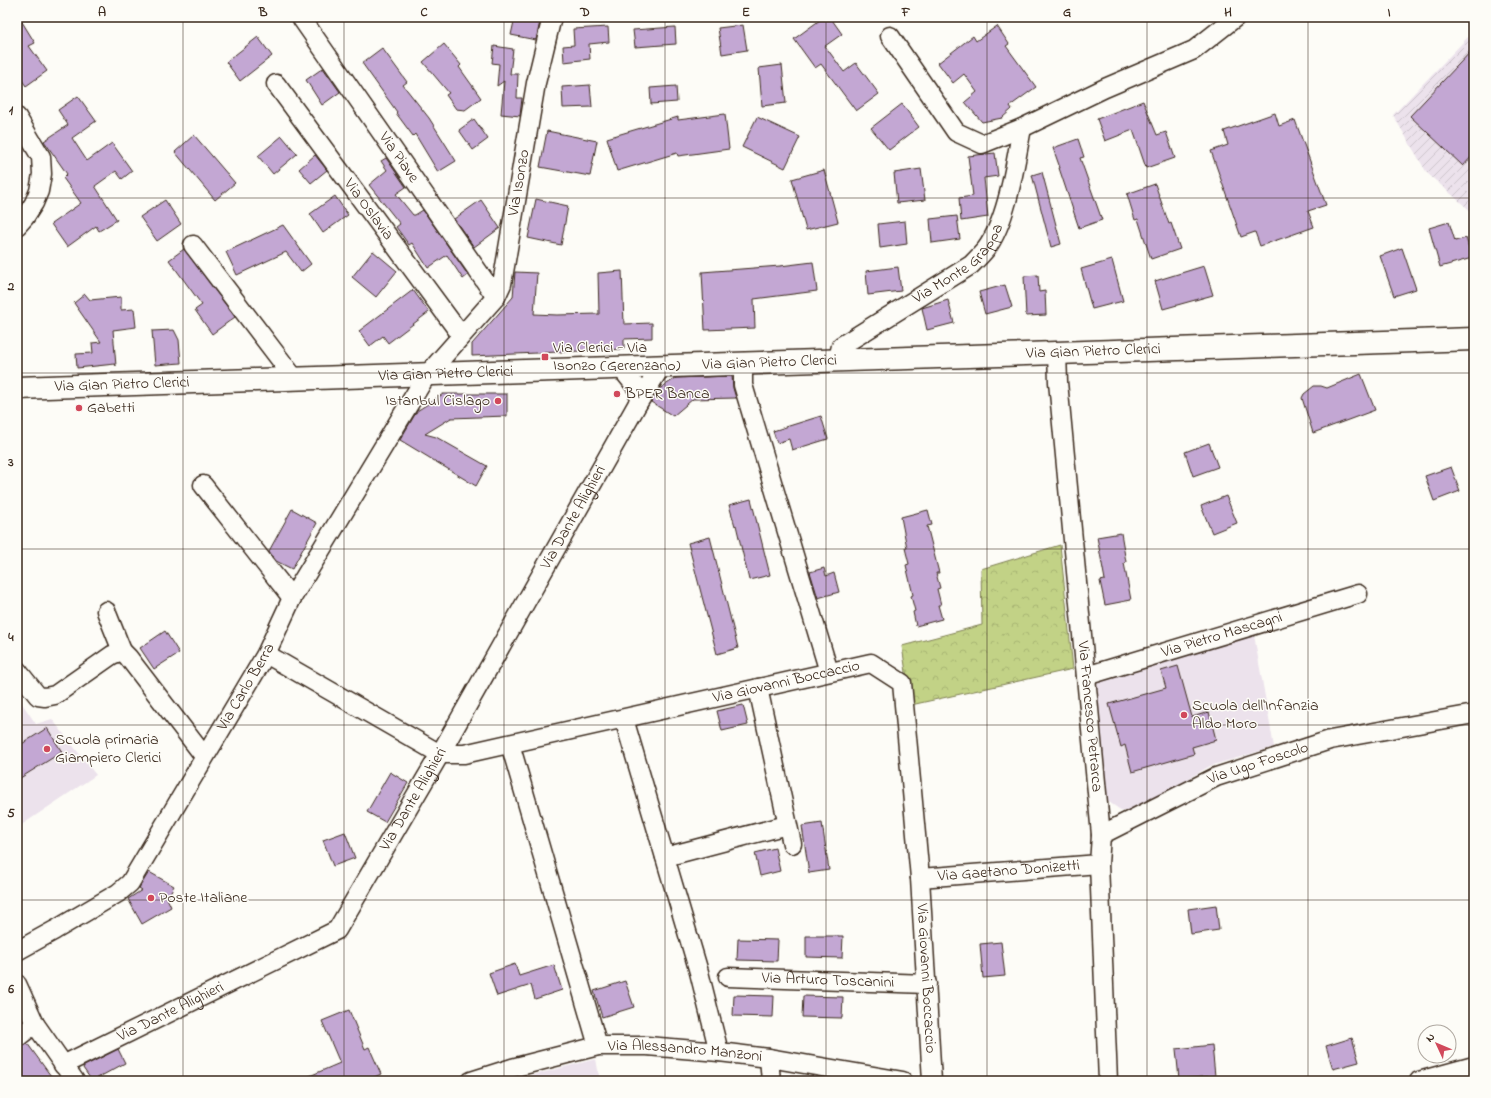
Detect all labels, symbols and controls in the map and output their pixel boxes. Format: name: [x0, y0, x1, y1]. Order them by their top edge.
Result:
text: A: [98, 3, 106, 22]
text: B: [258, 3, 268, 22]
text: C: [420, 3, 428, 22]
text: D: [579, 3, 590, 22]
text: E: [742, 3, 750, 22]
text: F: [901, 3, 911, 22]
text: G: [1063, 3, 1071, 22]
text: H: [1224, 3, 1232, 22]
text: I: [1387, 3, 1391, 22]
text: 1: [9, 101, 14, 120]
street label: Via Piave: [372, 126, 425, 189]
street label: Via Isonzo: [502, 148, 537, 219]
street label: Via Oslavia: [337, 173, 399, 246]
street label: Via Monte Grappa: [907, 220, 1010, 311]
text: 2: [7, 277, 15, 296]
place label: Via Clerici - Via Isonzo (Gerenzano): [552, 336, 681, 378]
street label: Via Gian Pietro Clerici: [1025, 337, 1161, 366]
street label: Via Gian Pietro Clerici: [701, 348, 838, 377]
marker: Via Clerici - Via Isonzo (Gerenzano): [540, 352, 550, 362]
street label: Via Gian Pietro Clerici: [377, 360, 514, 388]
street label: Via Gian Pietro Clerici: [53, 371, 190, 399]
place label: BPER Banca: [624, 382, 710, 406]
place label: Istanbul Cislago: [385, 389, 490, 413]
marker: BPER Banca: [612, 389, 622, 399]
place label: Gabetti: [87, 396, 135, 420]
marker: Istanbul Cislago: [493, 396, 503, 406]
marker: Gabetti: [74, 403, 84, 413]
text: 3: [7, 453, 14, 472]
street label: Via Dante Alighieri: [534, 461, 613, 575]
street label: Via Pietro Mascagni: [1158, 605, 1285, 665]
text: 4: [7, 628, 14, 647]
street label: Via Carlo Berra: [211, 639, 281, 736]
street label: Via Francesco Petrarca: [1071, 639, 1109, 793]
street label: Via Giovanni Boccaccio: [710, 654, 862, 710]
place label: Scuola dell'Infanzia Aldo Moro: [1192, 694, 1319, 736]
marker: Scuola dell'Infanzia Aldo Moro: [1179, 710, 1189, 720]
place label: Scuola primaria Giampiero Clerici: [55, 728, 162, 770]
street label: Via Ugo Foscolo: [1202, 736, 1312, 792]
street label: Via Dante Alighieri: [373, 743, 453, 856]
marker: Scuola primaria Giampiero Clerici: [42, 744, 52, 754]
text: 5: [7, 804, 15, 823]
street label: Via Gaetano Donizetti: [936, 854, 1081, 889]
place label: Poste Italiane: [159, 886, 248, 910]
marker: Poste Italiane: [146, 893, 156, 903]
street label: Via Giovanni Boccaccio: [909, 902, 942, 1054]
street label: Via Arturo Toscanini: [760, 966, 895, 995]
street label: Via Dante Alighieri: [112, 975, 228, 1049]
text: 6: [7, 980, 14, 999]
north arrow: [1417, 1024, 1457, 1064]
text: N: [1422, 1030, 1439, 1046]
street label: Via Alessandro Manzoni: [607, 1034, 764, 1069]

